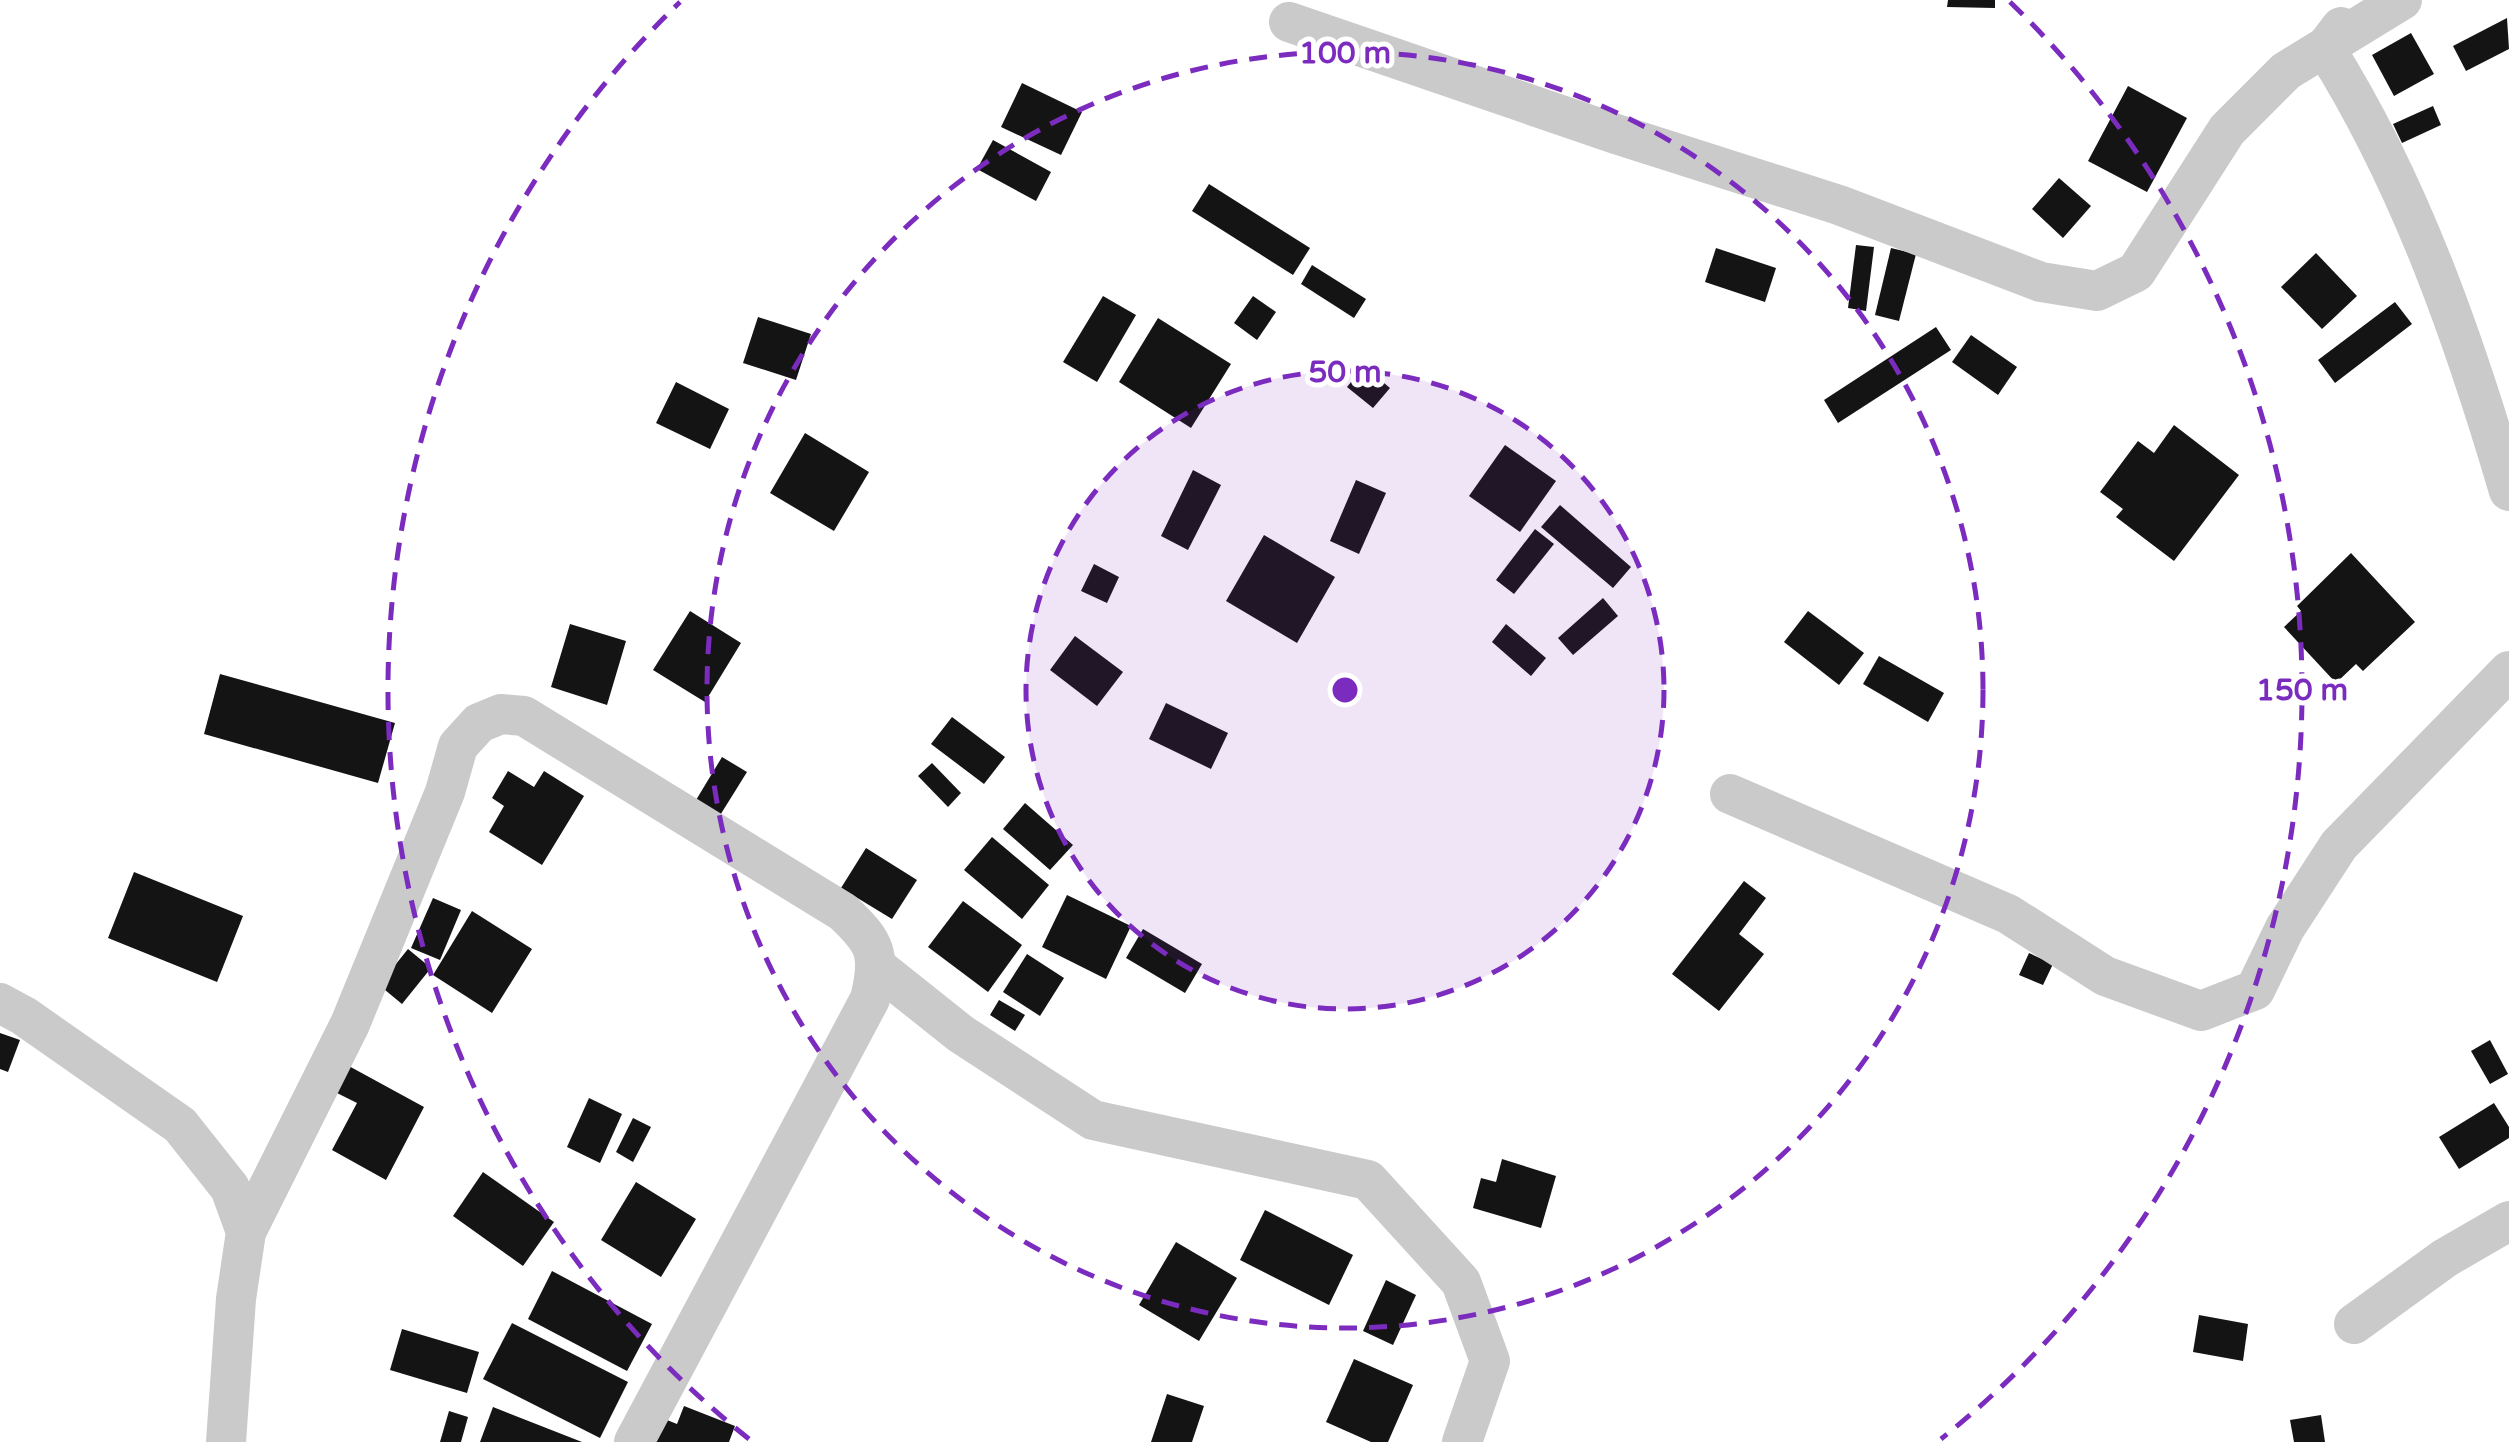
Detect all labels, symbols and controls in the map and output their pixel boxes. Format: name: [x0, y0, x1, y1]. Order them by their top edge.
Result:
text: 100 m: [1299, 35, 1391, 72]
text: 50 m: [1308, 354, 1382, 391]
centre of rings: [1327, 672, 1363, 708]
text: 150 m: [2256, 672, 2348, 709]

